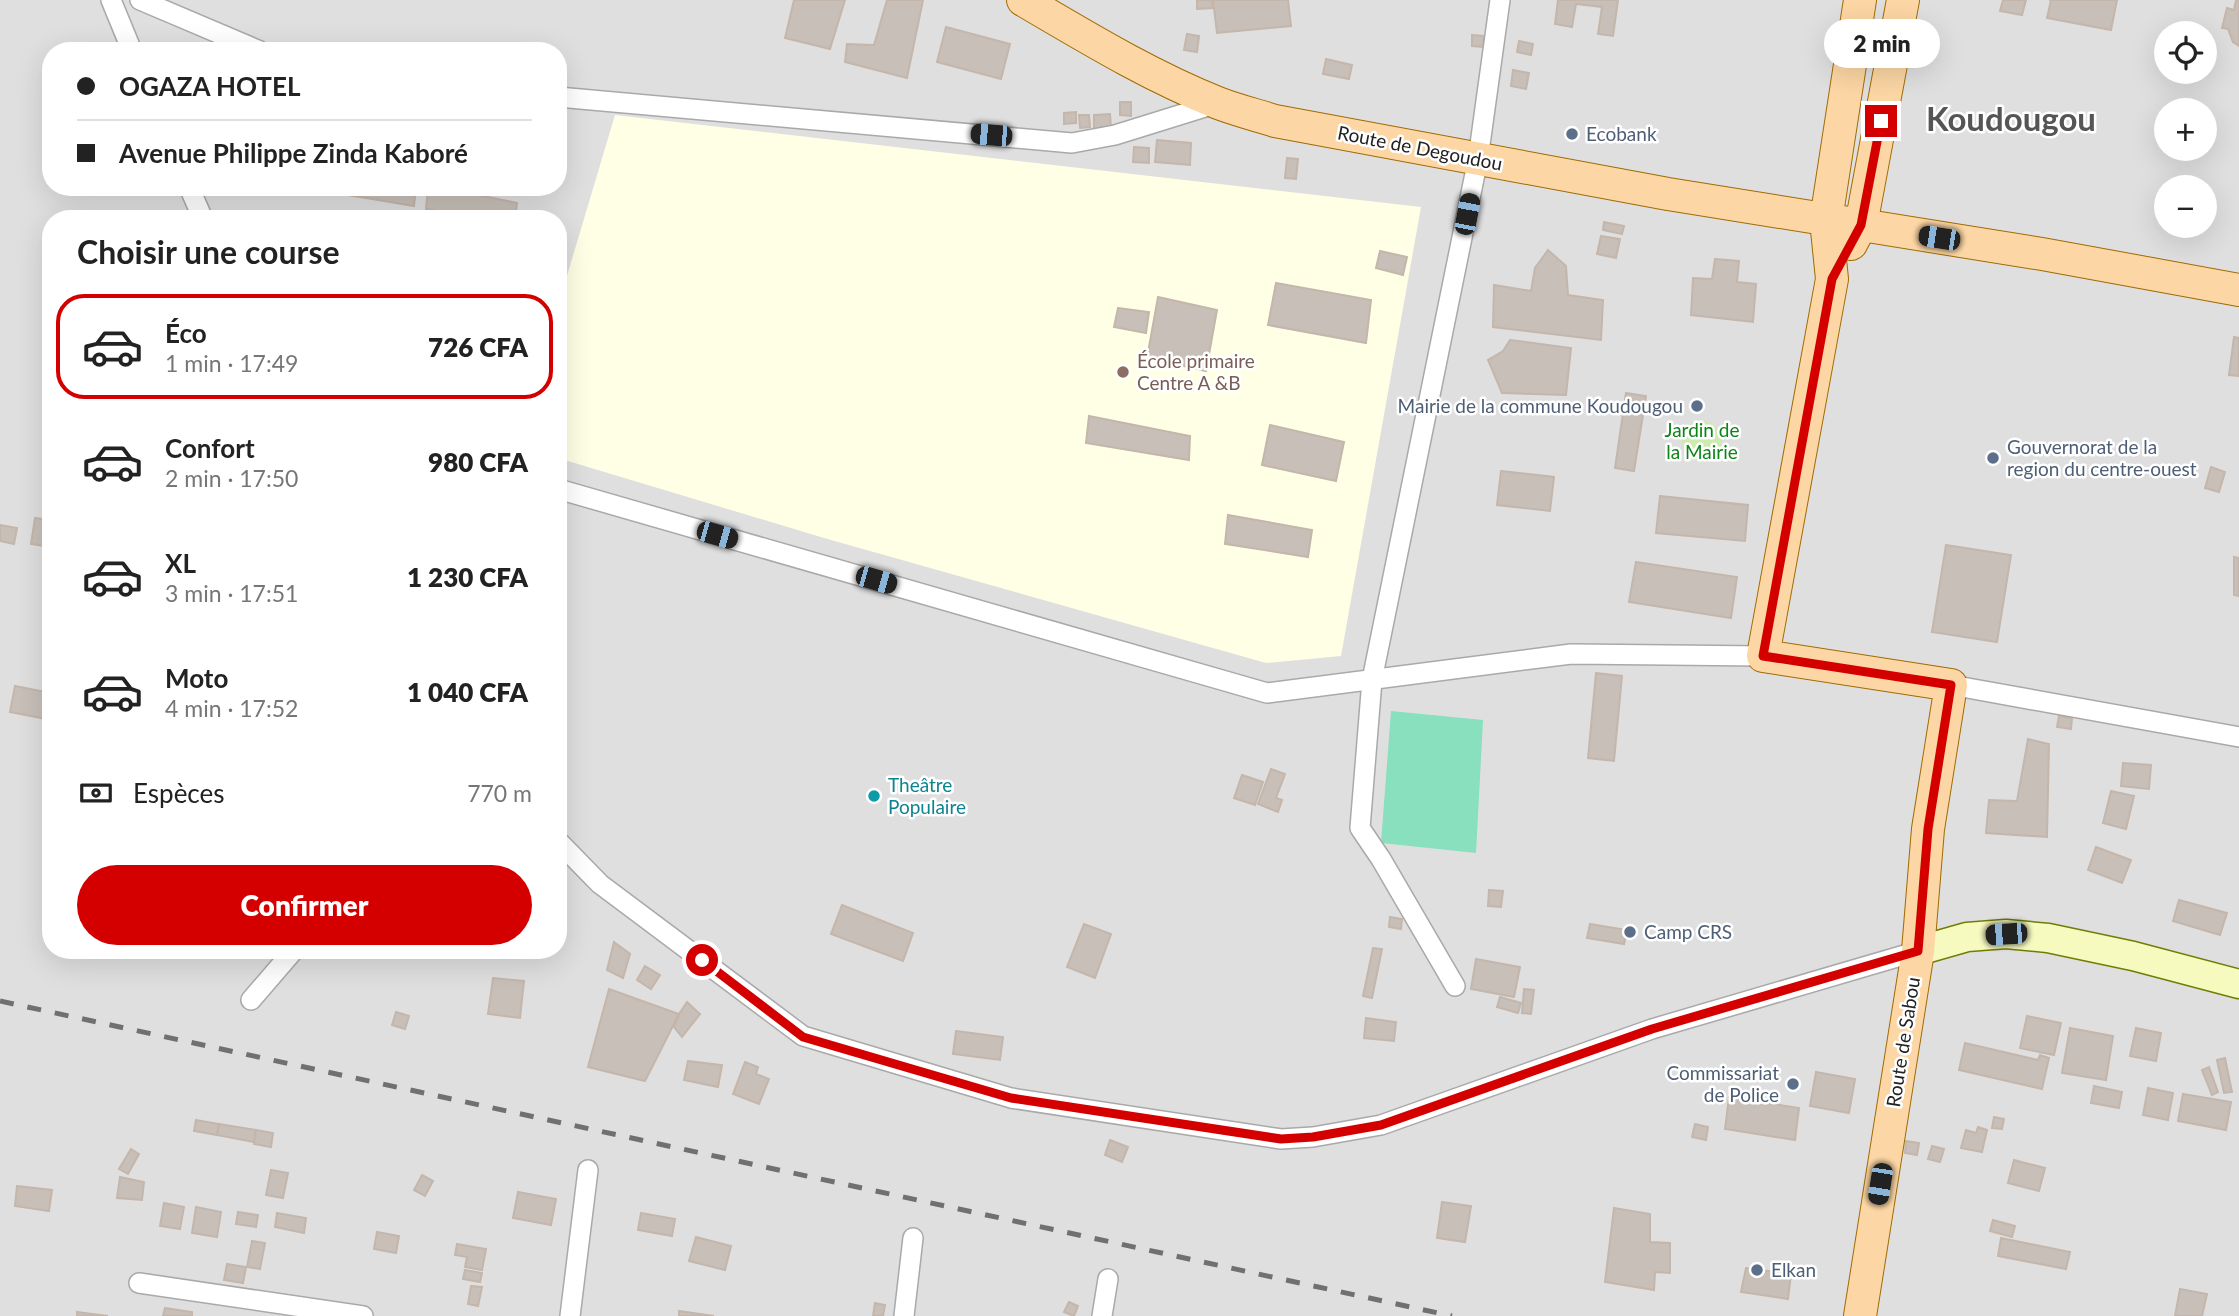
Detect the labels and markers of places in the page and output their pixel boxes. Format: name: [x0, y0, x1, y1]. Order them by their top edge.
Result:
place label: Ecobank: [1586, 122, 1657, 145]
marker: Ecobank: [1564, 126, 1580, 142]
place label: École primaire Centre A &B: [1137, 349, 1255, 394]
marker: École primaire Centre A &B: [1115, 364, 1131, 380]
place label: Mairie de la commune Koudougou: [1398, 394, 1683, 417]
marker: Mairie de la commune Koudougou: [1689, 398, 1705, 414]
place label: Gouvernorat de la region du centre-ouest: [2007, 435, 2197, 480]
marker: Gouvernorat de la region du centre-ouest: [1985, 450, 2001, 466]
place label: Theâtre Populaire: [888, 773, 966, 818]
marker: Theâtre Populaire: [866, 788, 882, 804]
place label: Camp CRS: [1644, 920, 1732, 943]
marker: Camp CRS: [1622, 924, 1638, 940]
place label: Commissariat de Police: [1666, 1061, 1779, 1106]
marker: Commissariat de Police: [1785, 1076, 1801, 1092]
place label: Elkan: [1771, 1258, 1816, 1281]
marker: Elkan: [1749, 1262, 1765, 1278]

